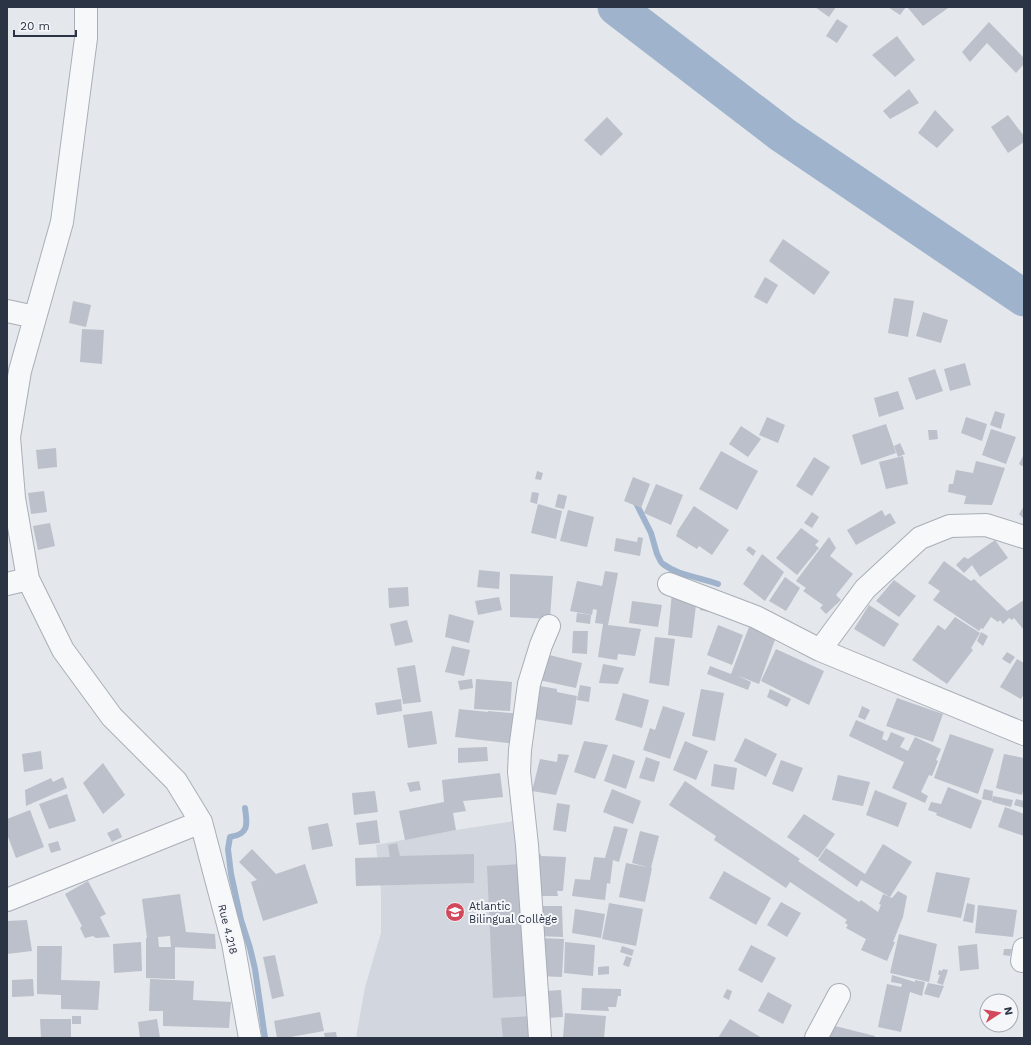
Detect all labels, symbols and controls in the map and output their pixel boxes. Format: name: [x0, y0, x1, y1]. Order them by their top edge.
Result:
scale bar: [14, 12, 76, 38]
text: 20 m: [20, 19, 50, 33]
place label: Atlantic Bilingual Collège: [469, 900, 557, 926]
school or university icon: Atlantic Bilingual Collège: [444, 901, 466, 923]
street label: Rue 4.218: [215, 903, 240, 956]
north arrow: [979, 993, 1019, 1033]
text: N: [1001, 1006, 1015, 1016]

